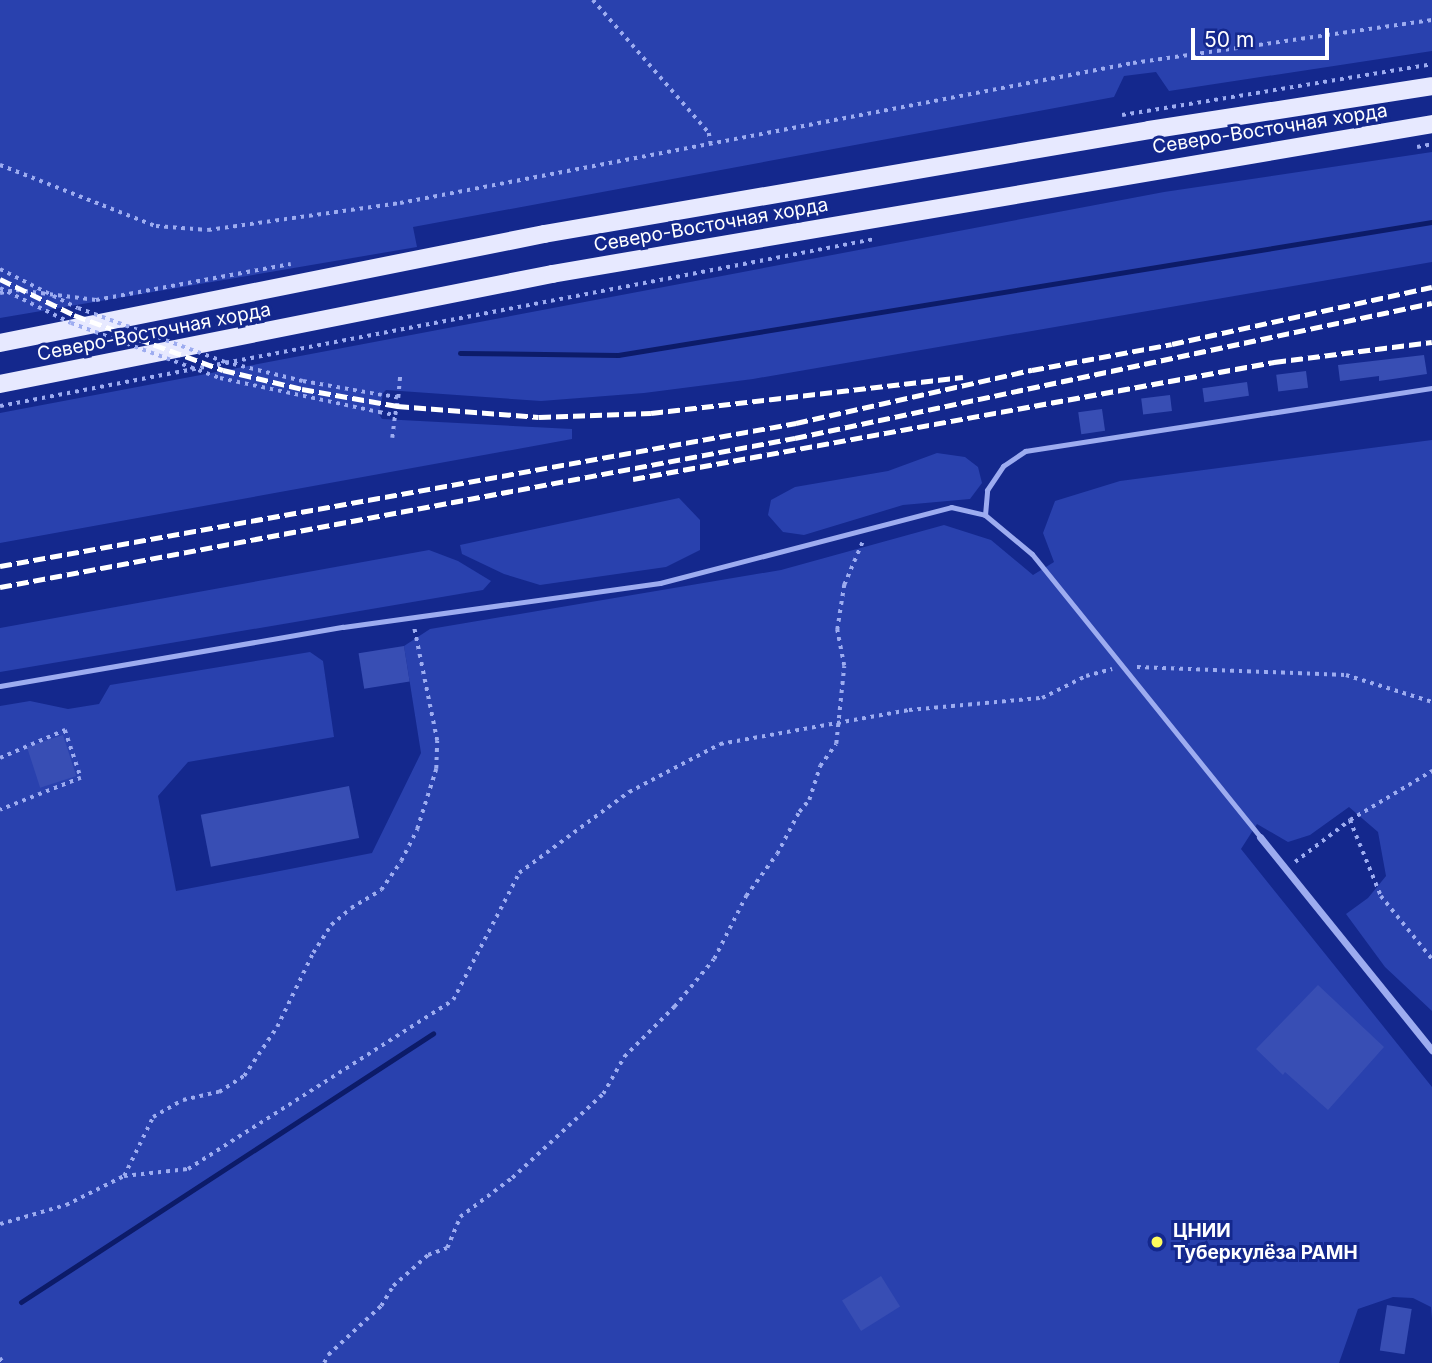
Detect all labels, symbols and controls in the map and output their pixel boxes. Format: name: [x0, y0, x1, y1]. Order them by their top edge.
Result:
scale bar: [1194, 14, 1332, 58]
text: 50 m: [1204, 27, 1254, 52]
street label: Северо-Восточная хорда: [1151, 99, 1389, 159]
street label: Северо-Восточная хорда: [592, 193, 830, 257]
street label: Северо-Восточная хорда: [35, 298, 273, 366]
place label: ЦНИИ Туберкулёза РАМН: [1173, 1220, 1358, 1264]
marker: ЦНИИ Туберкулёза РАМН: [1147, 1232, 1167, 1252]

